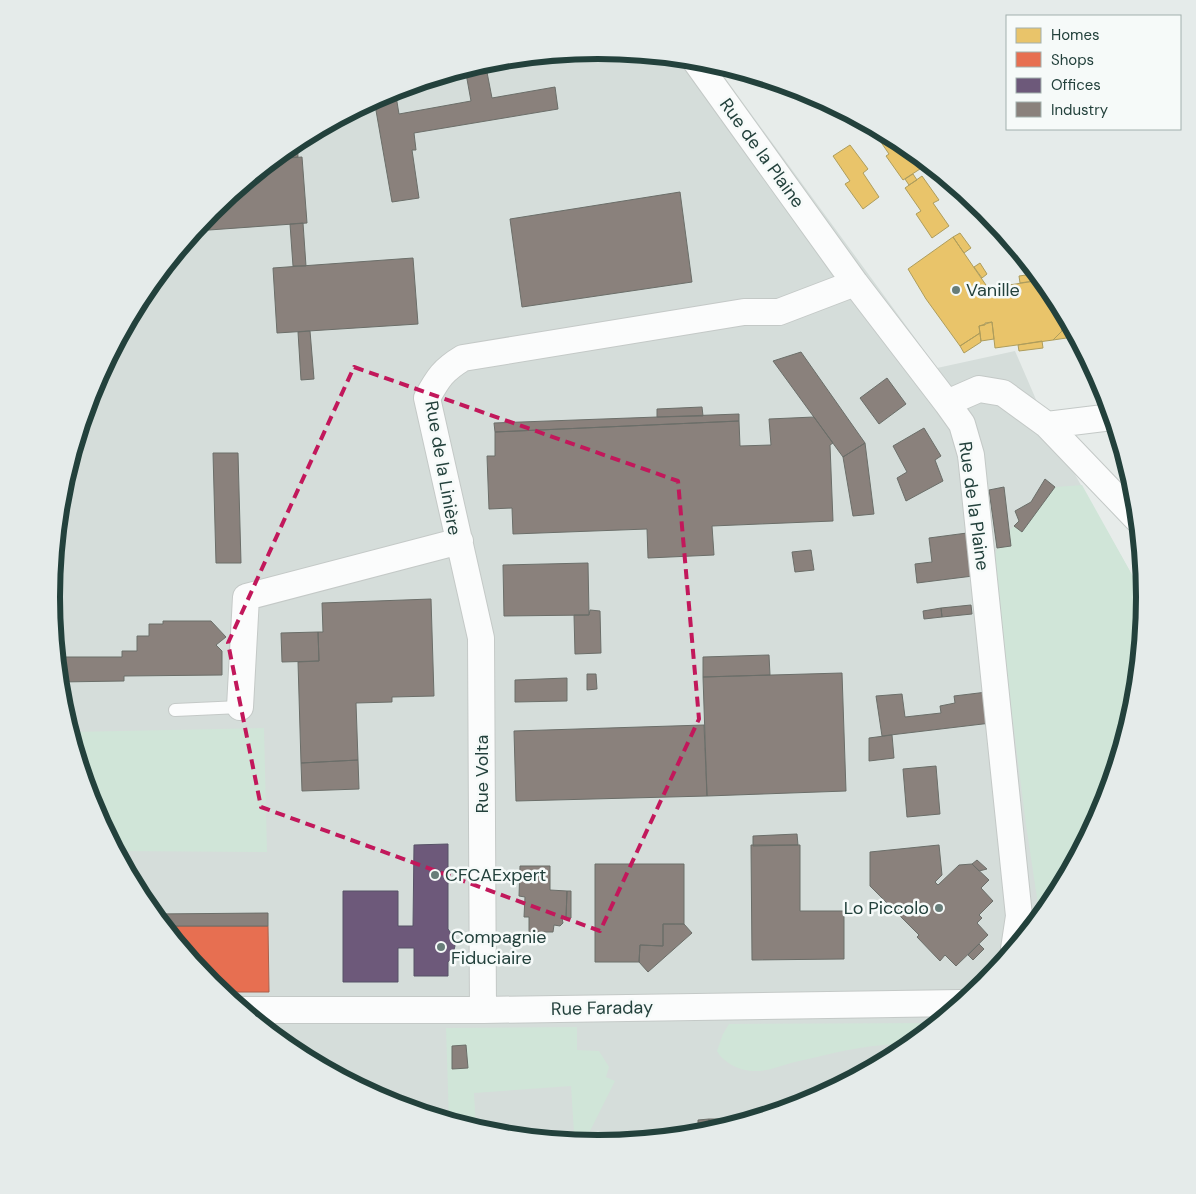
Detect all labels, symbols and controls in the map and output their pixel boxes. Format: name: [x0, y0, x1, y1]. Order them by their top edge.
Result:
legend: [1006, 15, 1181, 130]
text: Homes: [1051, 25, 1100, 45]
text: Shops: [1051, 50, 1094, 70]
text: Offices: [1051, 75, 1101, 95]
street label: Rue de la Plaine: [714, 93, 810, 213]
text: Industry: [1051, 100, 1109, 120]
place label: Vanille: [966, 278, 1020, 302]
marker: Vanille: [950, 284, 962, 296]
street label: Rue de la Linière: [419, 399, 467, 537]
street label: Rue de la Plaine: [953, 440, 995, 572]
street label: Rue Volta: [470, 735, 494, 813]
place label: CFCAExpert: [445, 863, 546, 887]
marker: CFCAExpert: [429, 869, 441, 881]
place label: Lo Piccolo: [844, 896, 929, 920]
marker: Lo Piccolo: [933, 902, 945, 914]
place label: Compagnie Fiduciaire: [451, 925, 547, 970]
marker: Compagnie Fiduciaire: [435, 941, 447, 953]
street label: Rue Faraday: [551, 995, 653, 1021]

